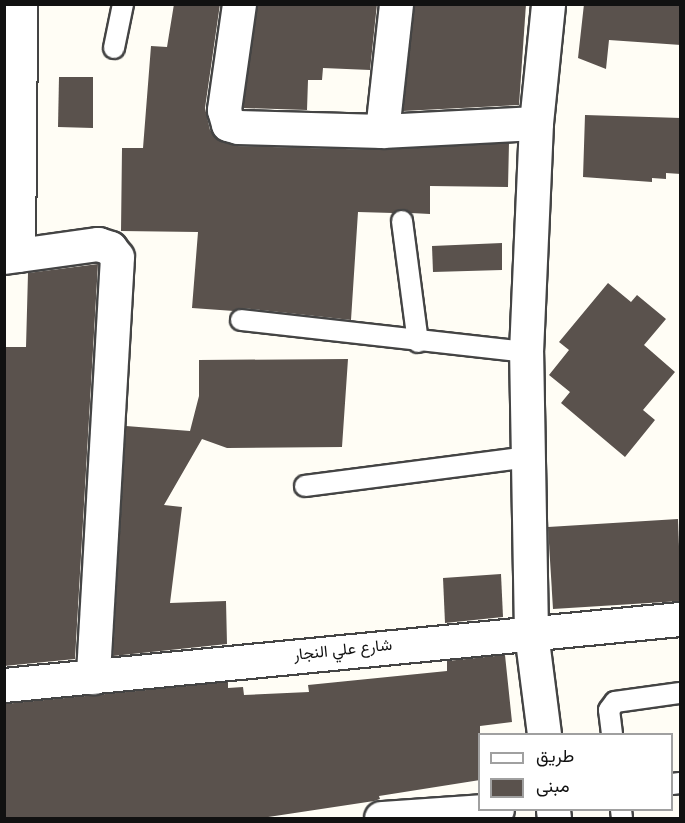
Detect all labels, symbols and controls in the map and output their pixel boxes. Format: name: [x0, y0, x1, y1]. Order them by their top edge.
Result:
street label: شارع علي النجار: [293, 637, 393, 667]
legend: [478, 733, 673, 811]
text: طريق: [536, 744, 574, 772]
text: مبنى: [536, 774, 570, 802]

